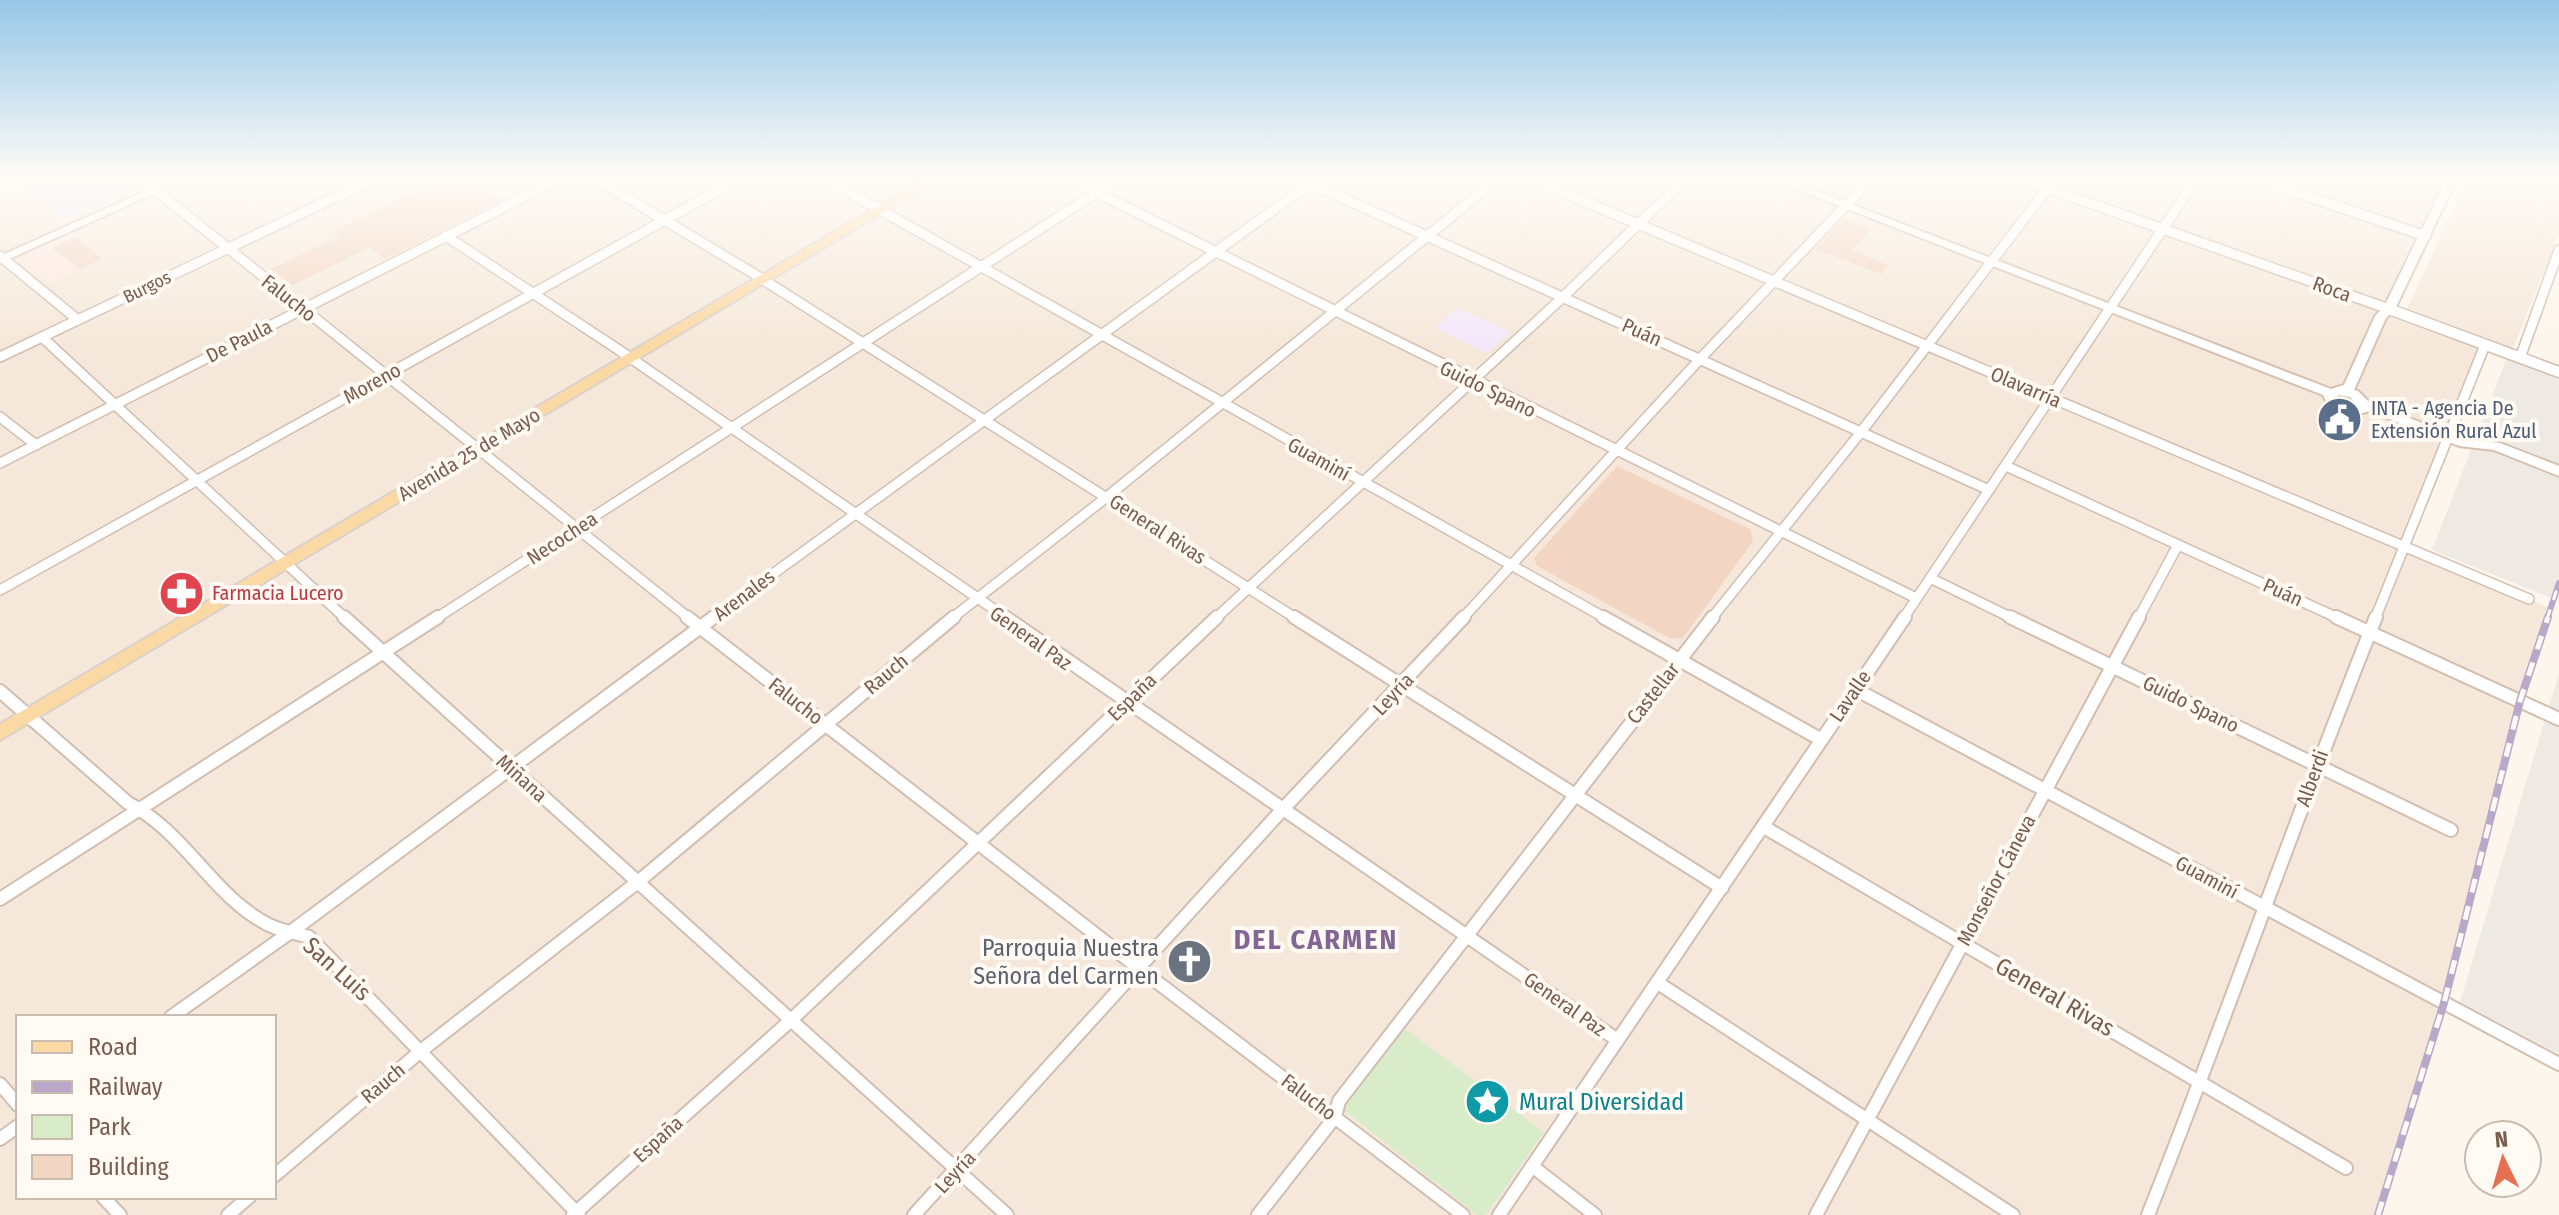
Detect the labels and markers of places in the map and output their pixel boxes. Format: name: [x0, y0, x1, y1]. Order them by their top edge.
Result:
public building icon: INTA - Agencia De Extensión Rural Azul: [2316, 395, 2364, 443]
place label: INTA - Agencia De Extensión Rural Azul: [2371, 396, 2536, 443]
pharmacy icon: Farmacia Lucero: [157, 569, 205, 617]
place label: Farmacia Lucero: [212, 581, 344, 605]
place label: Parroquia Nuestra Señora del Carmen: [973, 934, 1159, 990]
church icon: Parroquia Nuestra Señora del Carmen: [1166, 938, 1214, 986]
place icon: Mural Diversidad: [1464, 1078, 1512, 1126]
place label: Mural Diversidad: [1519, 1088, 1684, 1116]

